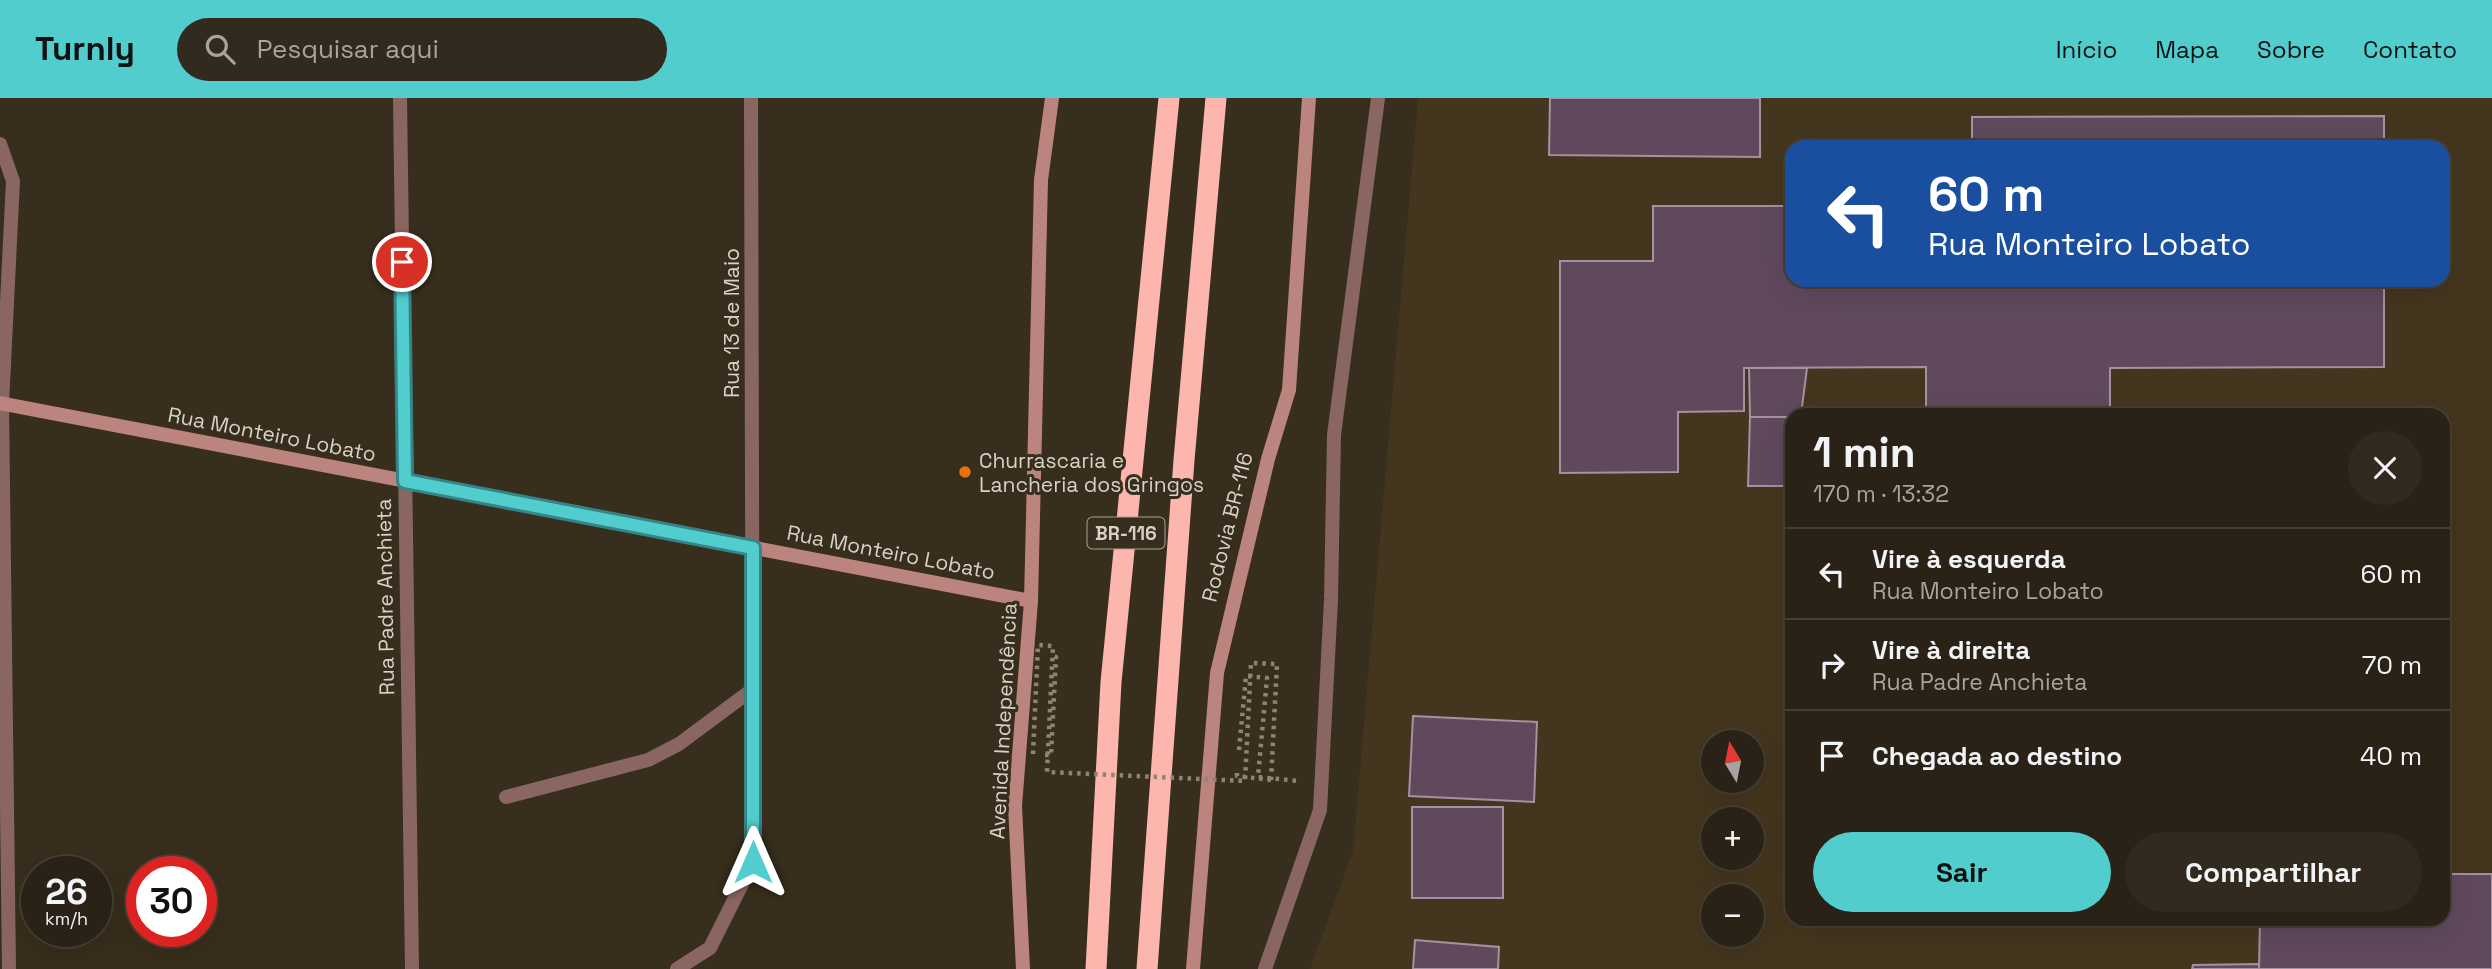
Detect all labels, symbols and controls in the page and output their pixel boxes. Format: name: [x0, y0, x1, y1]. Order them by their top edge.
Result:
search box: [177, 18, 667, 81]
text: Turnly: [35, 28, 135, 70]
icon: search: [201, 30, 239, 68]
text: Pesquisar aqui: [257, 32, 439, 66]
text: Início: [2056, 34, 2117, 65]
text: Mapa: [2155, 34, 2219, 65]
text: Sobre: [2257, 34, 2325, 65]
text: Contato: [2363, 34, 2457, 65]
text: 60 m: [1928, 163, 2044, 225]
icon: left: [1813, 168, 1904, 259]
text: Rua Monteiro Lobato: [1928, 224, 2251, 264]
pin: [372, 232, 432, 292]
icon: arrive: [383, 243, 421, 281]
street label: Rua 13 de Maio: [718, 248, 745, 398]
street label: Rua Monteiro Lobato: [166, 401, 378, 467]
text: 1 min: [1813, 426, 1916, 479]
button: close: [2348, 431, 2422, 505]
place label: Churrascaria e Lancheria dos Gringos: [979, 447, 1204, 498]
street label: Rodovia BR-116: [1195, 449, 1259, 605]
marker: Churrascaria e Lancheria dos Gringos: [957, 464, 973, 480]
text: 170 m · 13:32: [1813, 479, 1949, 509]
street label: Rua Padre Anchieta: [370, 498, 400, 696]
road number: BR-116: [1088, 518, 1164, 548]
street label: Rua Monteiro Lobato: [785, 519, 997, 585]
text: Vire à esquerda: [1872, 542, 2066, 576]
icon: left: [1813, 555, 1851, 593]
text: 60 m: [2360, 557, 2422, 591]
text: Rua Monteiro Lobato: [1872, 576, 2104, 606]
street label: Avenida Independência: [983, 602, 1023, 840]
text: Vire à direita: [1872, 633, 2030, 667]
icon: right: [1813, 646, 1851, 684]
text: 70 m: [2362, 648, 2422, 682]
text: Rua Padre Anchieta: [1872, 667, 2087, 697]
north arrow: [1701, 730, 1764, 793]
map controls: [1701, 730, 1764, 947]
icon: arrive: [1813, 737, 1851, 775]
text: Chegada ao destino: [1872, 739, 2122, 773]
text: 40 m: [2360, 739, 2422, 773]
button: +: [1701, 807, 1764, 870]
position arrow: [716, 825, 790, 899]
button: Sair: [1813, 832, 2111, 912]
button: Compartilhar: [2125, 832, 2422, 912]
speed limit sign: 30: [126, 856, 217, 947]
text: 26: [45, 870, 88, 914]
button: −: [1701, 884, 1764, 947]
text: km/h: [45, 907, 88, 930]

